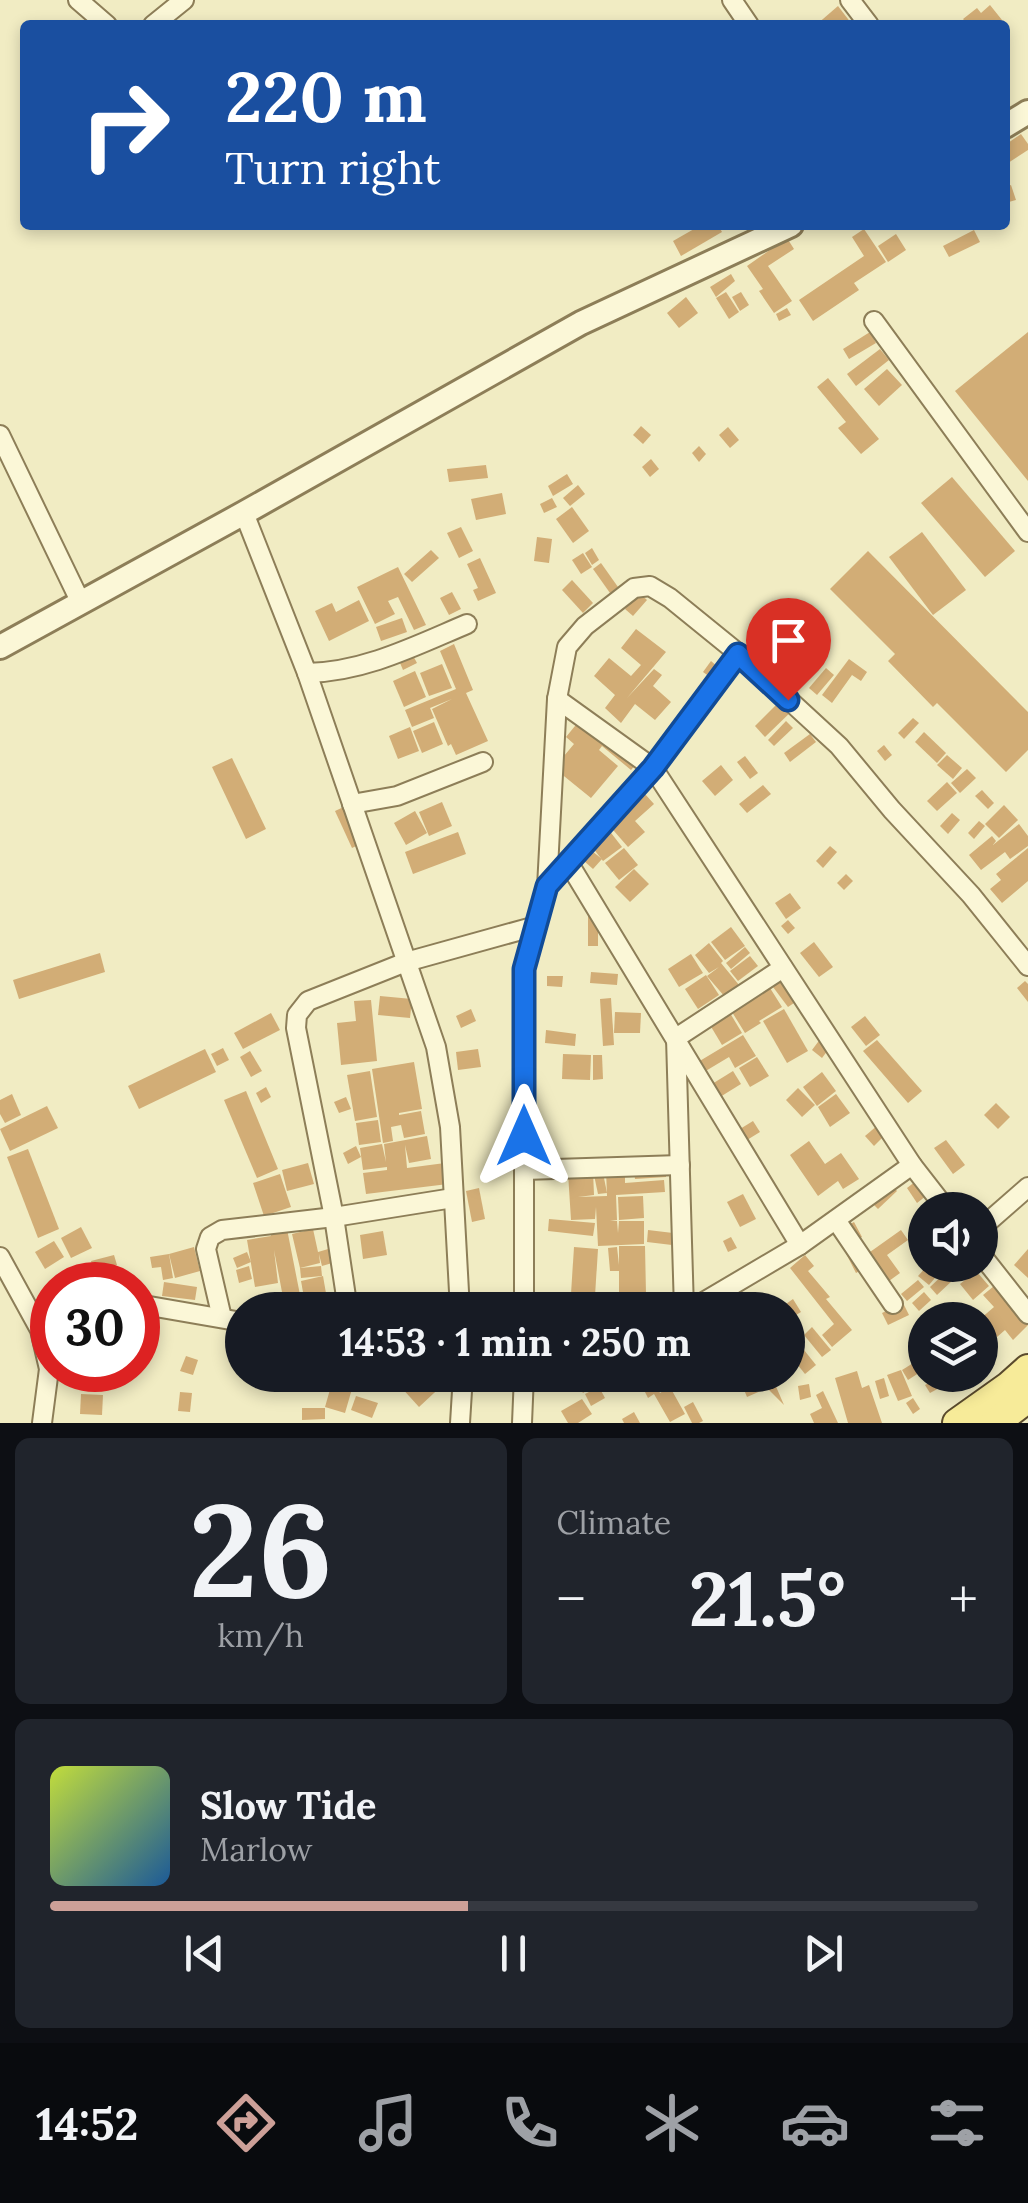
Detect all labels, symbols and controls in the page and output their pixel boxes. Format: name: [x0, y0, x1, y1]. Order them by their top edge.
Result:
text: 220 m: [225, 52, 427, 141]
icon: right: [60, 60, 190, 190]
text: Turn right: [225, 139, 441, 196]
pin: [746, 598, 831, 701]
icon: arrive: [761, 613, 816, 668]
position arrow: [472, 1084, 576, 1188]
map controls: [908, 1192, 998, 1392]
button: sound: [908, 1192, 998, 1282]
speed limit sign: 30: [30, 1262, 160, 1392]
button: layers: [908, 1302, 998, 1392]
text: 14:53 · 1 min · 250 m: [339, 1318, 691, 1366]
text: 26: [189, 1466, 333, 1633]
text: Climate: [557, 1502, 671, 1543]
text: 21.5°: [689, 1551, 846, 1647]
text: −: [557, 1564, 586, 1634]
text: +: [949, 1564, 978, 1634]
text: km/h: [218, 1615, 304, 1656]
text: Slow Tide: [200, 1781, 377, 1829]
text: Marlow: [200, 1829, 312, 1870]
icon: previous: [177, 1926, 232, 1981]
icon: pause: [486, 1926, 541, 1981]
icon: next: [796, 1926, 851, 1981]
icon: directions: [211, 2088, 281, 2158]
icon: music: [353, 2088, 423, 2158]
icon: phone: [495, 2088, 565, 2158]
icon: climate: [637, 2088, 707, 2158]
icon: car: [780, 2088, 850, 2158]
icon: filters: [922, 2088, 992, 2158]
text: 14:52: [36, 2095, 139, 2152]

